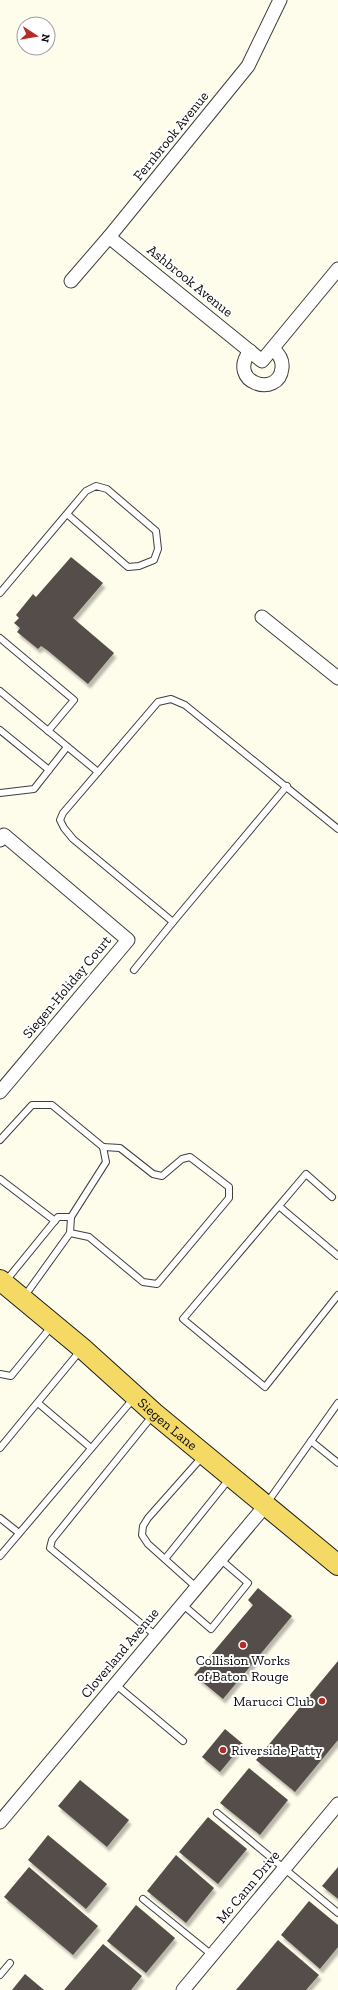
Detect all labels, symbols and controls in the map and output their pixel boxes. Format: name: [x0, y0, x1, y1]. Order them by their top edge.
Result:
north arrow: [16, 16, 56, 56]
text: N: [38, 33, 53, 44]
street label: Fernbrook Avenue: [130, 88, 213, 184]
street label: Ashbrook Avenue: [144, 241, 237, 321]
street label: Siegen-Holiday Court: [19, 932, 115, 1042]
street label: Siegen Lane: [134, 1394, 201, 1454]
street label: Cloverland Avenue: [77, 1604, 163, 1701]
marker: Collision Works of Baton Rouge: [238, 1640, 248, 1650]
place label: Collision Works of Baton Rouge: [196, 1652, 290, 1685]
place label: Marucci Club: [233, 1693, 314, 1710]
marker: Marucci Club: [317, 1696, 327, 1706]
place label: Riverside Patty: [231, 1742, 323, 1759]
marker: Riverside Patty: [218, 1745, 228, 1755]
street label: Mc Cann Drive: [213, 1847, 284, 1927]

